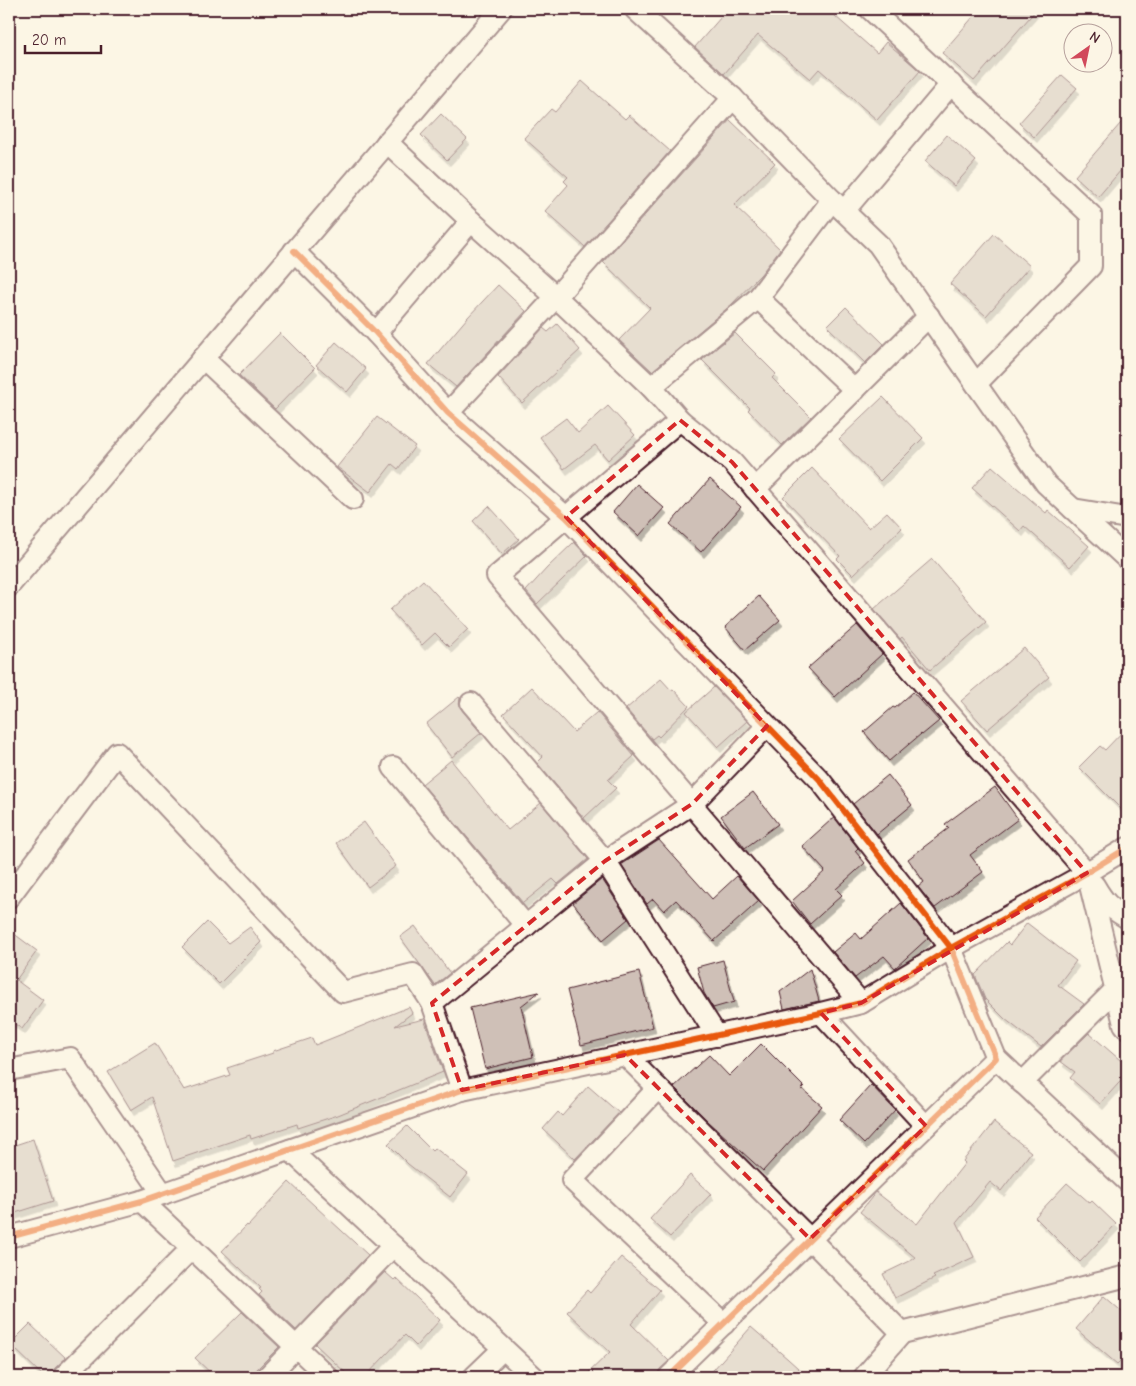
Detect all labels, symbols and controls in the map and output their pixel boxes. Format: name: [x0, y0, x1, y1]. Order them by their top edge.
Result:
scale bar: [25, 22, 101, 54]
north arrow: [1064, 22, 1114, 72]
text: N: [1086, 28, 1103, 47]
text: 20 m: [32, 31, 66, 49]

